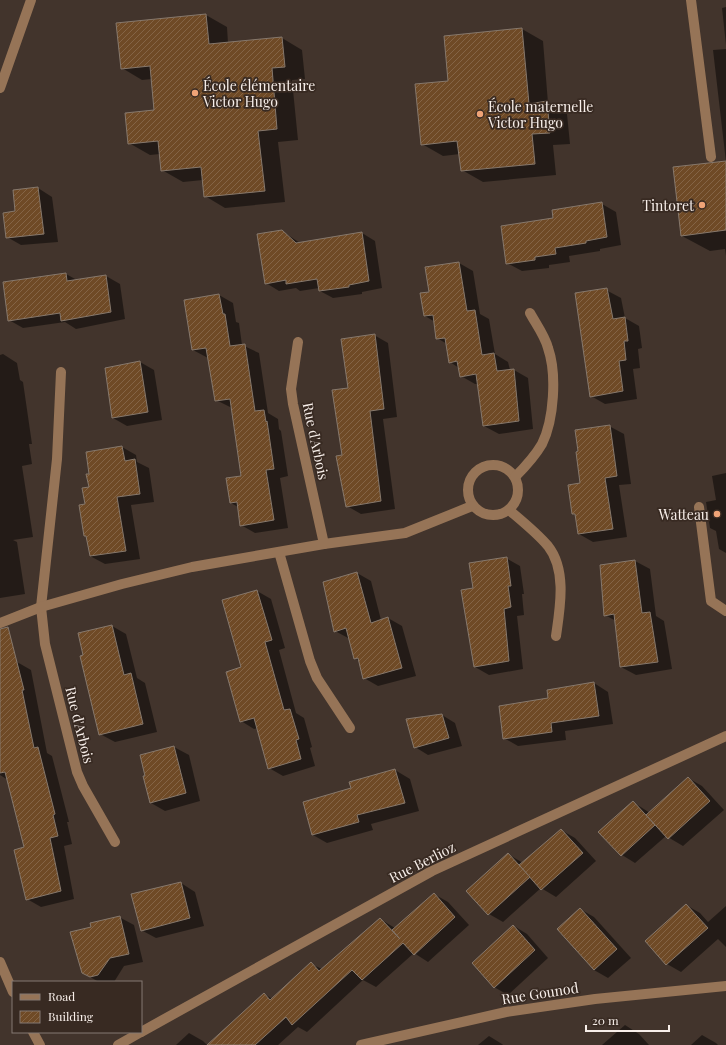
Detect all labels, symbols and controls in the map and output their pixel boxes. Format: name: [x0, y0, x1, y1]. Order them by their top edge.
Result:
place label: École élémentaire Victor Hugo: [202, 76, 315, 111]
marker: École élémentaire Victor Hugo: [190, 88, 200, 98]
place label: École maternelle Victor Hugo: [487, 97, 593, 132]
marker: École maternelle Victor Hugo: [475, 109, 485, 119]
place label: Tintoret: [642, 196, 695, 215]
marker: Tintoret: [697, 200, 707, 210]
street label: Rue d'Arbois: [299, 401, 333, 481]
place label: Watteau: [658, 505, 709, 524]
marker: Watteau: [712, 509, 722, 519]
street label: Rue d'Arbois: [61, 685, 99, 765]
street label: Rue Berlioz: [386, 837, 459, 887]
street label: Rue Gounod: [500, 978, 580, 1008]
legend: [12, 981, 142, 1033]
text: Road: [48, 988, 75, 1004]
scale bar: [586, 1007, 669, 1033]
text: Building: [48, 1008, 94, 1024]
text: 20 m: [592, 1012, 619, 1028]

